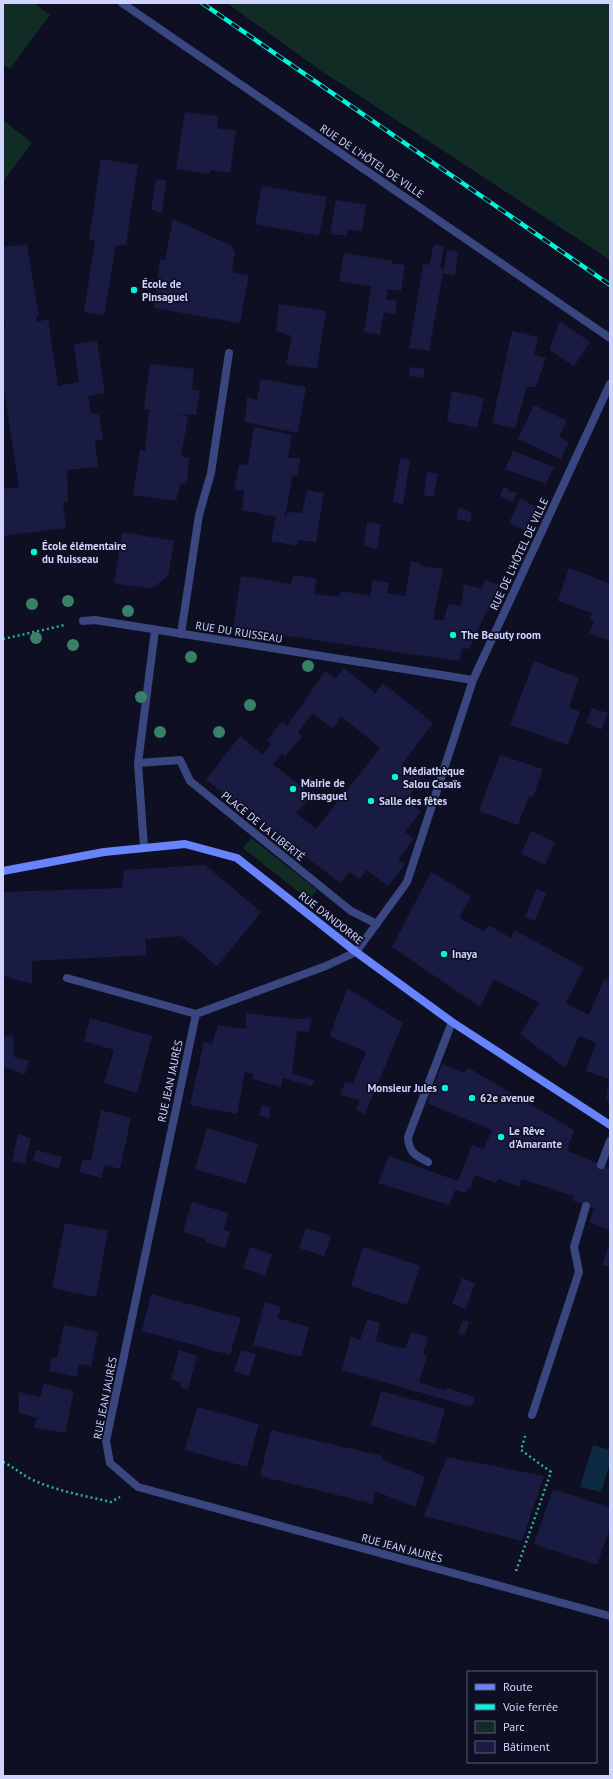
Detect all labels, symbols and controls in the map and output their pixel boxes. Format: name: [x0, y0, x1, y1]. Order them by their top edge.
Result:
street label: RUE DE L'HÔTEL DE VILLE: [317, 121, 427, 201]
place label: École de Pinsaguel: [142, 277, 189, 304]
marker: École de Pinsaguel: [129, 285, 139, 295]
street label: RUE DE L'HÔTEL DE VILLE: [487, 496, 551, 612]
place label: École élémentaire du Ruisseau: [42, 539, 127, 566]
marker: École élémentaire du Ruisseau: [29, 547, 39, 557]
street label: RUE DU RUISSEAU: [194, 618, 284, 646]
place label: The Beauty room: [461, 628, 541, 642]
marker: The Beauty room: [448, 630, 458, 640]
place label: Médiathèque Salou Casaïs: [403, 764, 465, 791]
marker: Médiathèque Salou Casaïs: [390, 772, 400, 782]
place label: Mairie de Pinsaguel: [301, 776, 348, 803]
marker: Mairie de Pinsaguel: [288, 784, 298, 794]
street label: PLACE DE LA LIBERTÉ: [219, 788, 307, 864]
place label: Salle des fêtes: [379, 794, 448, 808]
marker: Salle des fêtes: [366, 796, 376, 806]
street label: RUE D'ANDORRE: [296, 889, 366, 948]
place label: Inaya: [452, 947, 477, 961]
marker: Inaya: [439, 949, 449, 959]
street label: RUE JEAN JAURÈS: [154, 1039, 186, 1123]
place label: Monsieur Jules: [367, 1081, 437, 1095]
marker: Monsieur Jules: [440, 1083, 450, 1093]
place label: 62e avenue: [480, 1091, 535, 1105]
marker: 62e avenue: [467, 1093, 477, 1103]
place label: Le Rêve d'Amarante: [509, 1124, 562, 1151]
marker: Le Rêve d'Amarante: [496, 1132, 506, 1142]
street label: RUE JEAN JAURÈS: [90, 1356, 120, 1440]
street label: RUE JEAN JAURÈS: [360, 1530, 444, 1566]
legend: [467, 1671, 597, 1763]
text: Route: [503, 1679, 533, 1694]
text: Voie ferrée: [502, 1699, 558, 1714]
text: Parc: [503, 1719, 525, 1734]
text: Bâtiment: [503, 1739, 550, 1754]

